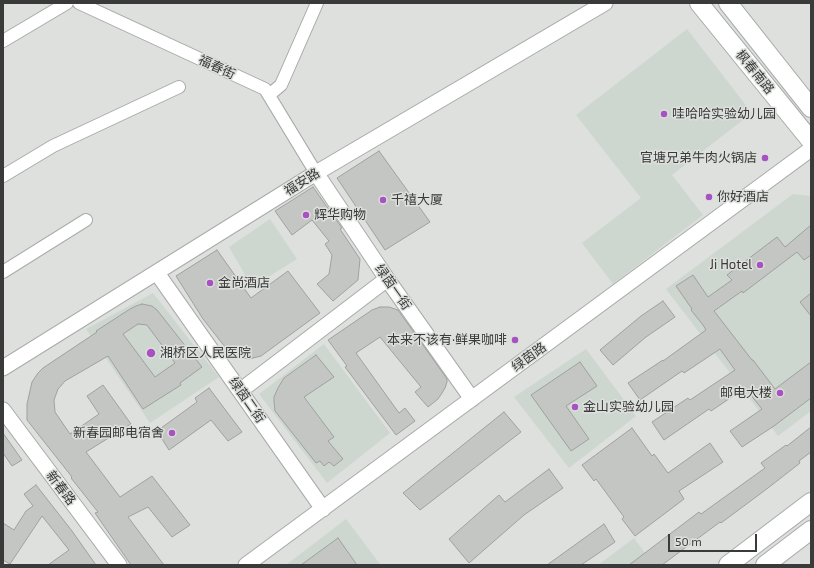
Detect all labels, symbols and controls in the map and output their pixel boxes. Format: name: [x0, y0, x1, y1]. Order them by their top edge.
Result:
street label: 枫春南路: [733, 47, 777, 97]
street label: 福春街: [196, 52, 238, 82]
place label: 哇哈哈实验幼儿园: [672, 106, 776, 122]
marker: 哇哈哈实验幼儿园: [659, 109, 669, 119]
place label: 官塘兄弟牛肉火锅店: [640, 150, 757, 166]
marker: 官塘兄弟牛肉火锅店: [760, 153, 770, 163]
street label: 福安路: [281, 165, 323, 199]
place label: 你好酒店: [717, 189, 769, 205]
place label: 千禧大厦: [391, 192, 443, 208]
marker: 你好酒店: [704, 192, 714, 202]
marker: 千禧大厦: [378, 195, 388, 205]
place label: 辉华购物: [314, 207, 366, 223]
marker: 辉华购物: [301, 210, 311, 220]
place label: Ji Hotel: [710, 257, 752, 273]
marker: Ji Hotel: [755, 260, 765, 270]
street label: 绿茵一街: [372, 261, 414, 313]
place label: 金尚酒店: [218, 275, 270, 291]
marker: 金尚酒店: [205, 278, 215, 288]
place label: 本来不该有·鲜果咖啡: [387, 332, 507, 348]
marker: 本来不该有·鲜果咖啡: [510, 335, 520, 345]
street label: 绿茵路: [509, 339, 549, 375]
place label: 湘桥区人民医院: [160, 345, 251, 361]
marker: 湘桥区人民医院: [145, 347, 157, 359]
street label: 绿茵二街: [226, 374, 268, 426]
place label: 邮电大楼: [720, 385, 772, 401]
marker: 邮电大楼: [775, 388, 785, 398]
place label: 金山实验幼儿园: [583, 399, 674, 415]
marker: 金山实验幼儿园: [570, 402, 580, 412]
place label: 新春园邮电宿舍: [73, 425, 164, 441]
marker: 新春园邮电宿舍: [167, 428, 177, 438]
street label: 新春路: [43, 468, 79, 508]
scale bar: [670, 526, 759, 552]
text: 50 m: [675, 534, 702, 548]

